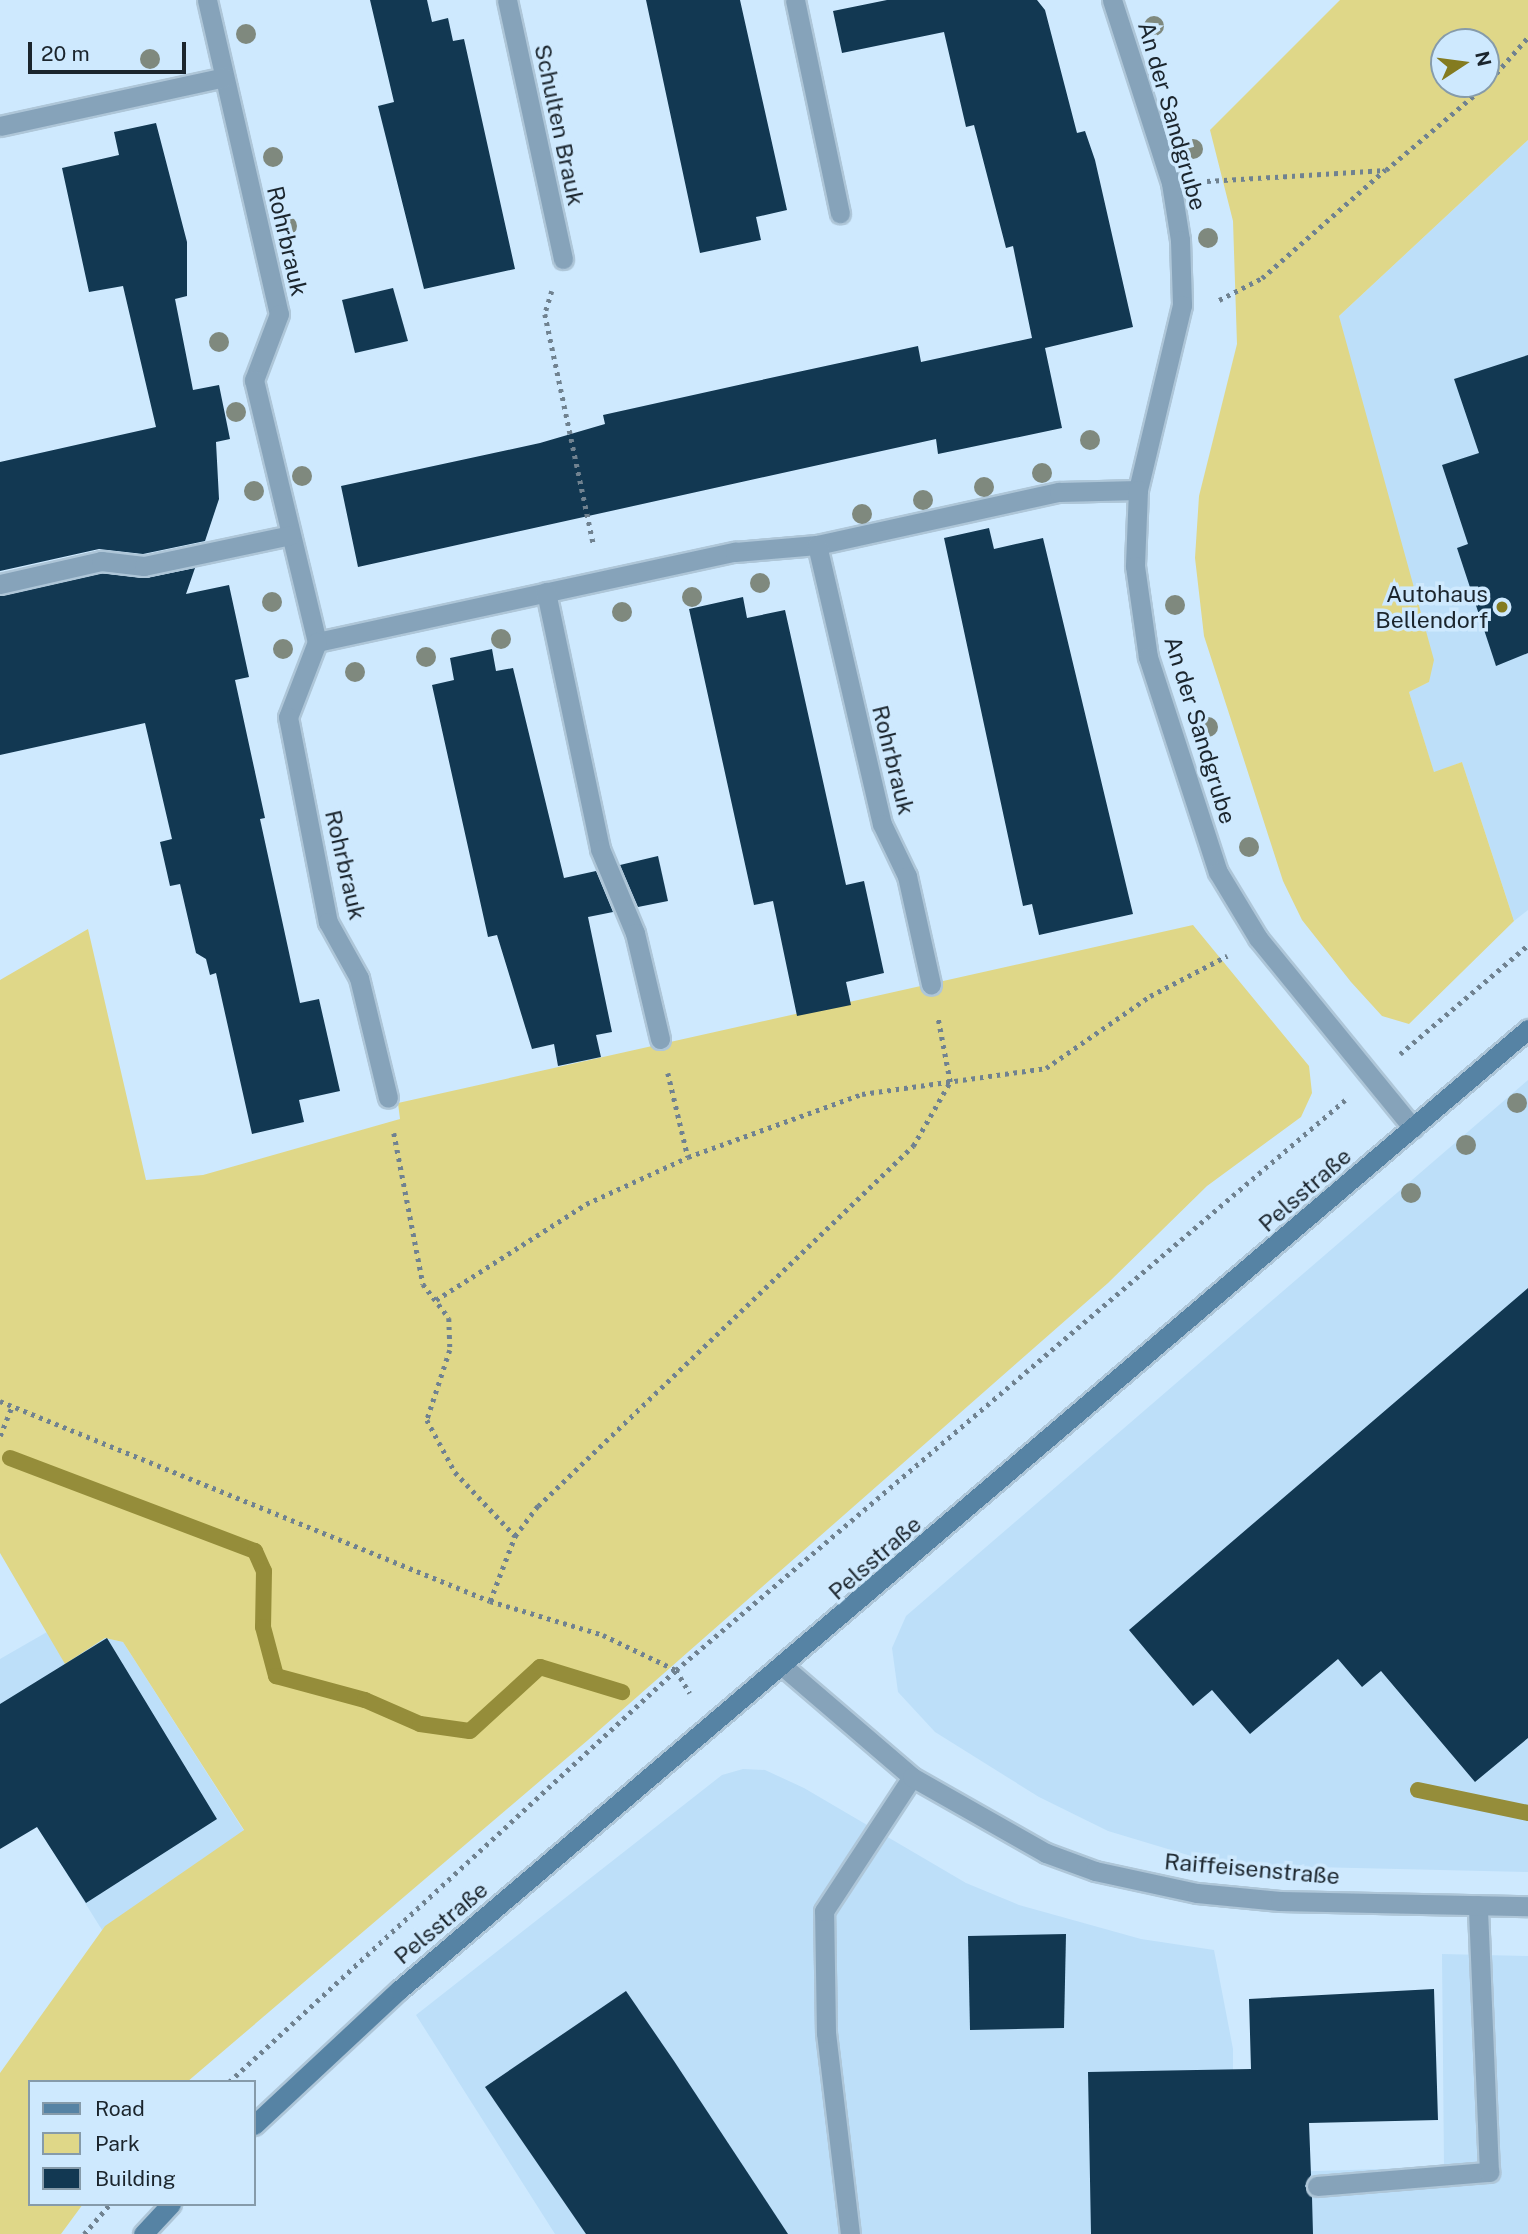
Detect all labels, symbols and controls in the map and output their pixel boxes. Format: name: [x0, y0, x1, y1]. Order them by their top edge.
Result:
street label: An der Sandgrube: [1132, 18, 1212, 214]
scale bar: [32, 28, 189, 72]
north arrow: [1430, 28, 1500, 98]
text: 20 m: [41, 41, 90, 66]
street label: Schulten Brauk: [528, 42, 590, 208]
text: N: [1471, 49, 1496, 68]
street label: Rohrbrauk: [261, 183, 313, 299]
place label: Autohaus Bellendorf: [1375, 580, 1488, 634]
marker: Autohaus Bellendorf: [1494, 599, 1510, 615]
street label: An der Sandgrube: [1158, 633, 1242, 827]
street label: Rohrbrauk: [866, 702, 920, 818]
street label: Rohrbrauk: [319, 807, 371, 923]
street label: Pelsstraße: [1253, 1142, 1357, 1238]
street label: Pelsstraße: [823, 1510, 927, 1606]
street label: Raiffeisenstraße: [1163, 1848, 1341, 1890]
street label: Pelsstraße: [389, 1876, 493, 1970]
legend: [28, 2080, 256, 2206]
text: Road: [95, 2096, 145, 2121]
text: Park: [95, 2131, 140, 2156]
text: Building: [95, 2166, 176, 2191]

